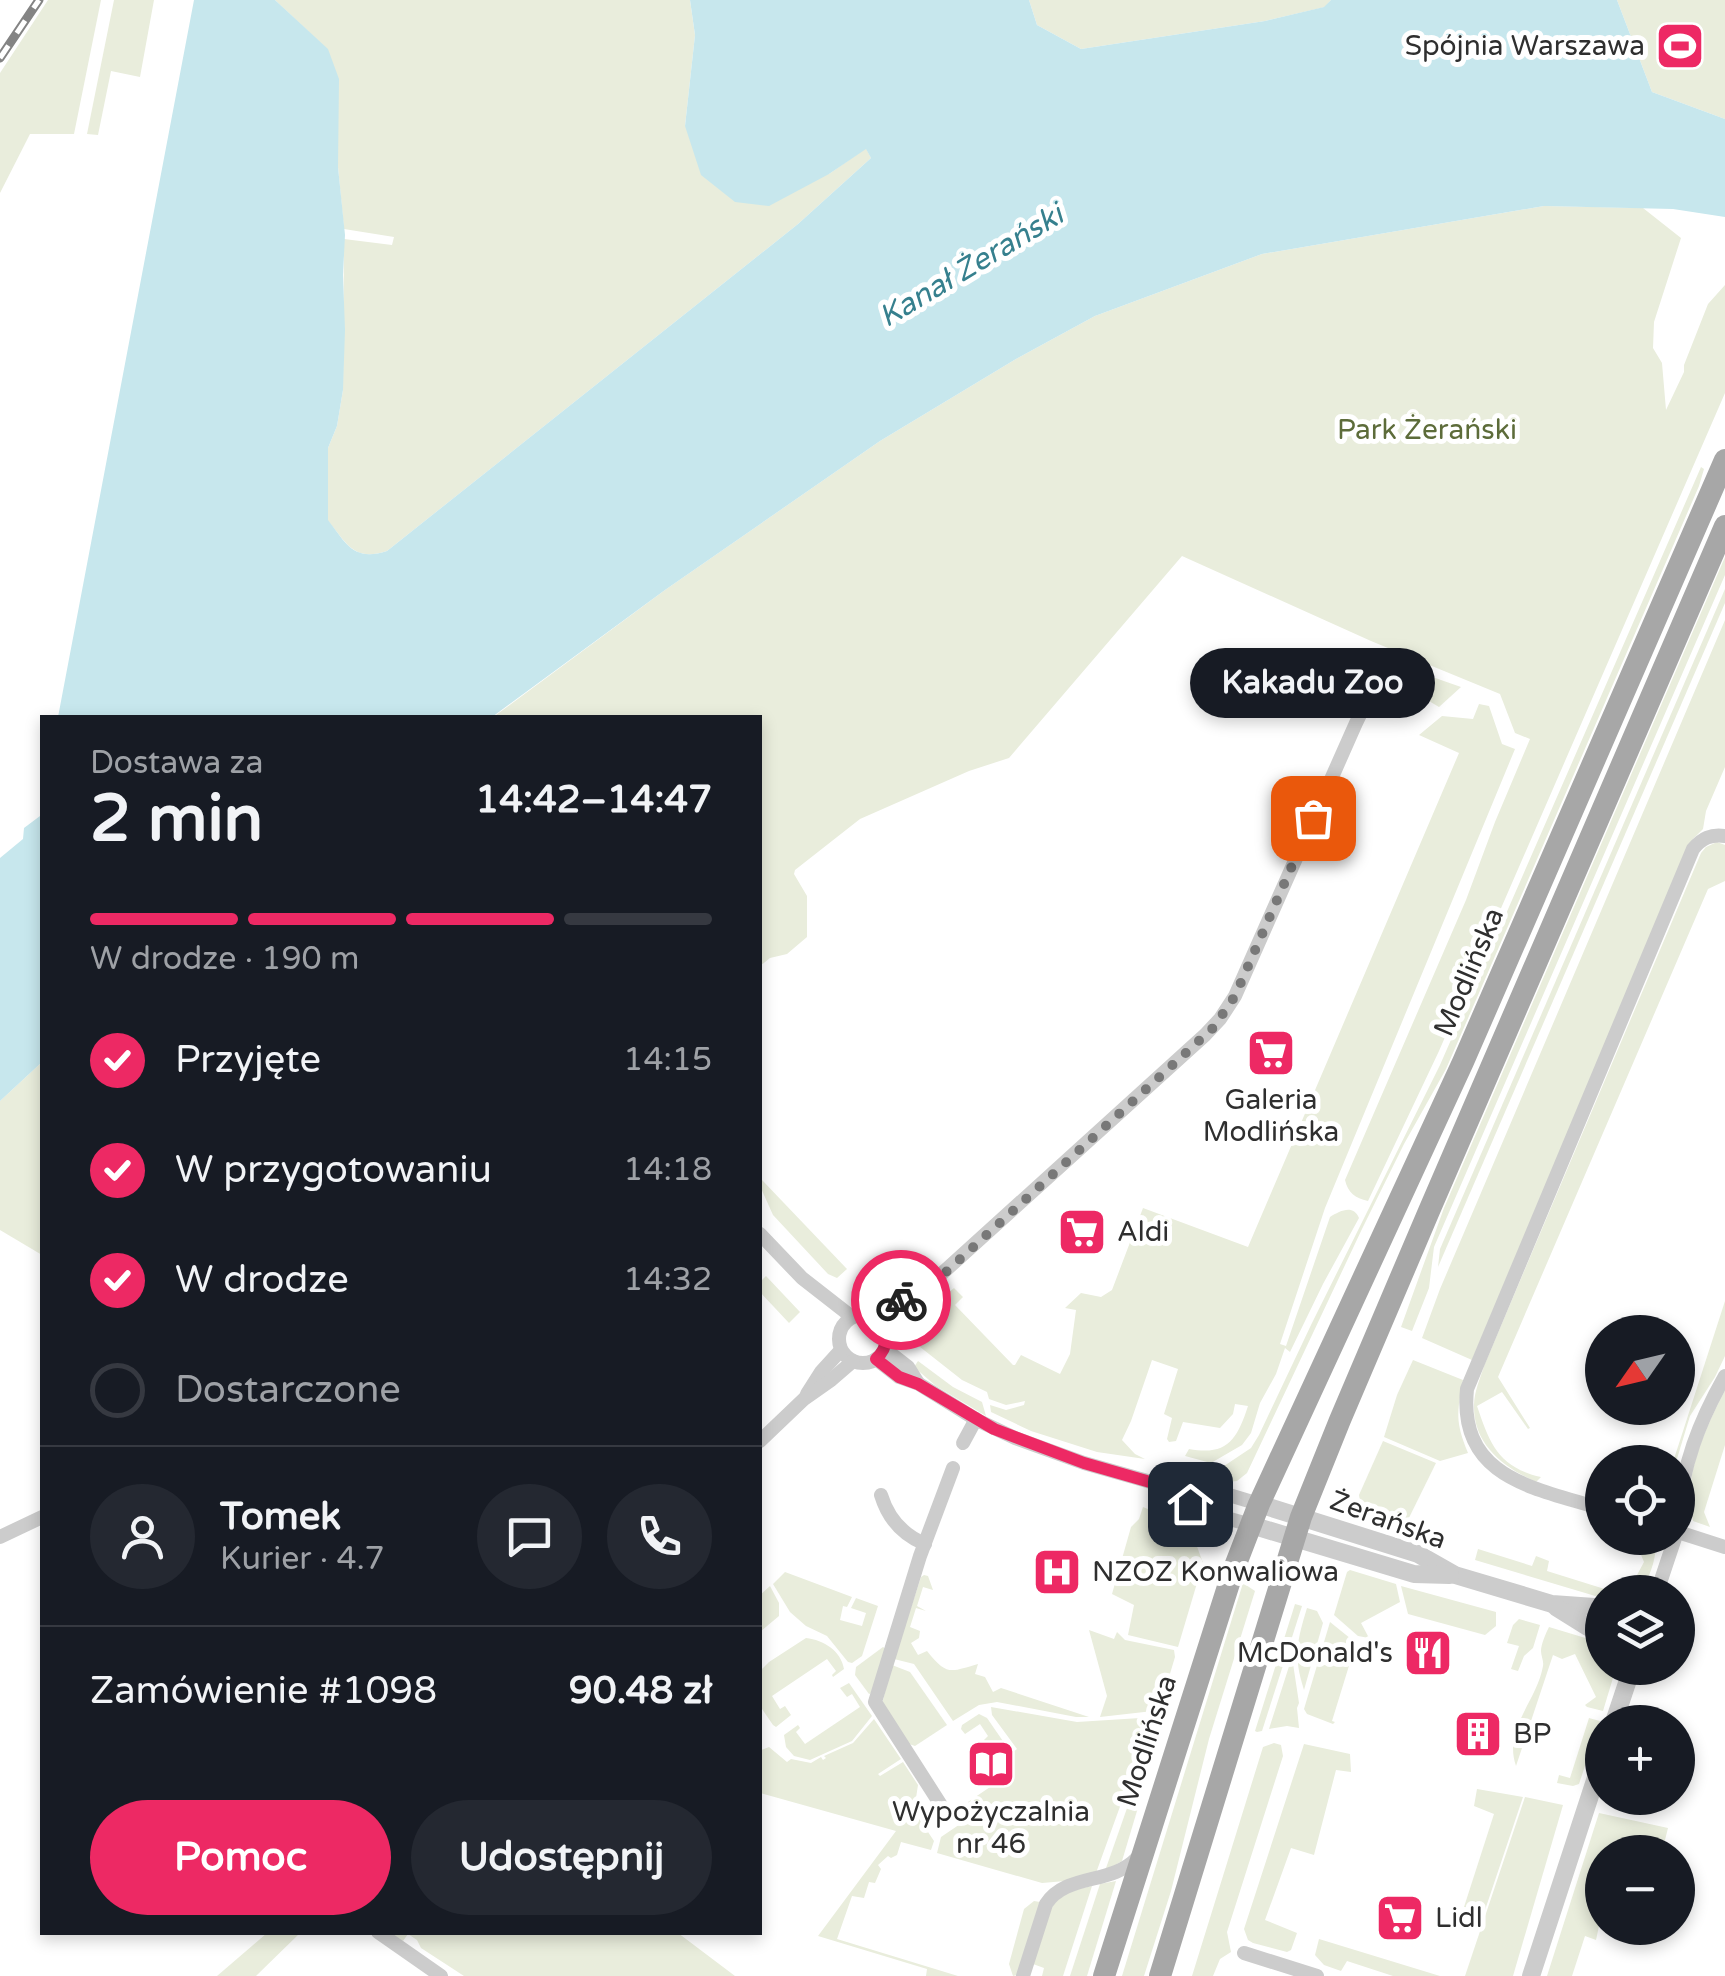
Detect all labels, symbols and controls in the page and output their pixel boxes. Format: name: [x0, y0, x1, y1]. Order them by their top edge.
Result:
sports icon: Spójnia Warszawa: [1654, 20, 1706, 72]
place label: Spójnia Warszawa: [1405, 29, 1645, 63]
water label: Kanał Żerański: [872, 195, 1073, 336]
park label: Park Żerański: [1337, 413, 1517, 447]
callout: Kakadu Zoo: [1190, 648, 1436, 718]
text: Kakadu Zoo: [1222, 664, 1403, 702]
text: Dostawa za: [90, 744, 263, 782]
pin: [1271, 776, 1356, 861]
text: 14:42–14:47: [475, 777, 712, 823]
text: 2 min: [90, 780, 263, 859]
icon: bag: [1286, 791, 1341, 846]
street label: Modlińska: [1427, 903, 1511, 1041]
text: W drodze · 190 m: [90, 940, 359, 978]
supermarket icon: Galeria Modlińska: [1245, 1027, 1297, 1079]
icon: check: [90, 1033, 145, 1088]
text: Przyjęte: [175, 1037, 321, 1083]
text: 14:15: [623, 1041, 712, 1079]
place label: Galeria Modlińska: [1203, 1083, 1339, 1149]
icon: check: [90, 1143, 145, 1198]
text: W przygotowaniu: [175, 1147, 492, 1193]
text: 14:18: [623, 1151, 712, 1189]
supermarket icon: Aldi: [1056, 1206, 1108, 1258]
place label: Aldi: [1117, 1215, 1169, 1249]
courier: [851, 1250, 951, 1350]
icon: check: [90, 1253, 145, 1308]
text: W drodze: [175, 1257, 349, 1303]
text: 14:32: [623, 1261, 712, 1299]
icon: bike: [874, 1273, 929, 1328]
north arrow: [1585, 1315, 1695, 1425]
map controls: [1585, 1315, 1695, 1945]
text: Dostarczone: [175, 1367, 401, 1413]
button: locate: [1585, 1445, 1695, 1555]
pin: [1148, 1462, 1233, 1547]
icon: home: [1163, 1477, 1218, 1532]
street label: Żerańska: [1325, 1483, 1451, 1557]
button: person: [90, 1484, 195, 1589]
button: chat: [477, 1484, 582, 1589]
button: phone: [607, 1484, 712, 1589]
text: Tomek: [220, 1494, 341, 1540]
text: Kurier · 4.7: [220, 1540, 385, 1578]
hospital icon: NZOZ Konwaliowa: [1031, 1546, 1083, 1598]
place label: NZOZ Konwaliowa: [1092, 1555, 1339, 1589]
button: layers: [1585, 1575, 1695, 1685]
restaurant icon: McDonald's: [1402, 1627, 1454, 1679]
place label: McDonald's: [1237, 1636, 1393, 1670]
text: Zamówienie #1098: [90, 1668, 437, 1714]
text: 90.48 zł: [569, 1668, 712, 1714]
street label: Modlińska: [1110, 1671, 1184, 1811]
button: +: [1585, 1705, 1695, 1815]
building icon: BP: [1452, 1708, 1504, 1760]
place label: BP: [1513, 1717, 1551, 1751]
library icon: Wypożyczalnia nr 46: [965, 1738, 1017, 1790]
place label: Wypożyczalnia nr 46: [892, 1795, 1090, 1861]
button: Pomoc: [90, 1800, 391, 1915]
button: Udostępnij: [411, 1800, 712, 1915]
button: −: [1585, 1835, 1695, 1945]
supermarket icon: Lidl: [1374, 1892, 1426, 1944]
place label: Lidl: [1435, 1901, 1483, 1935]

